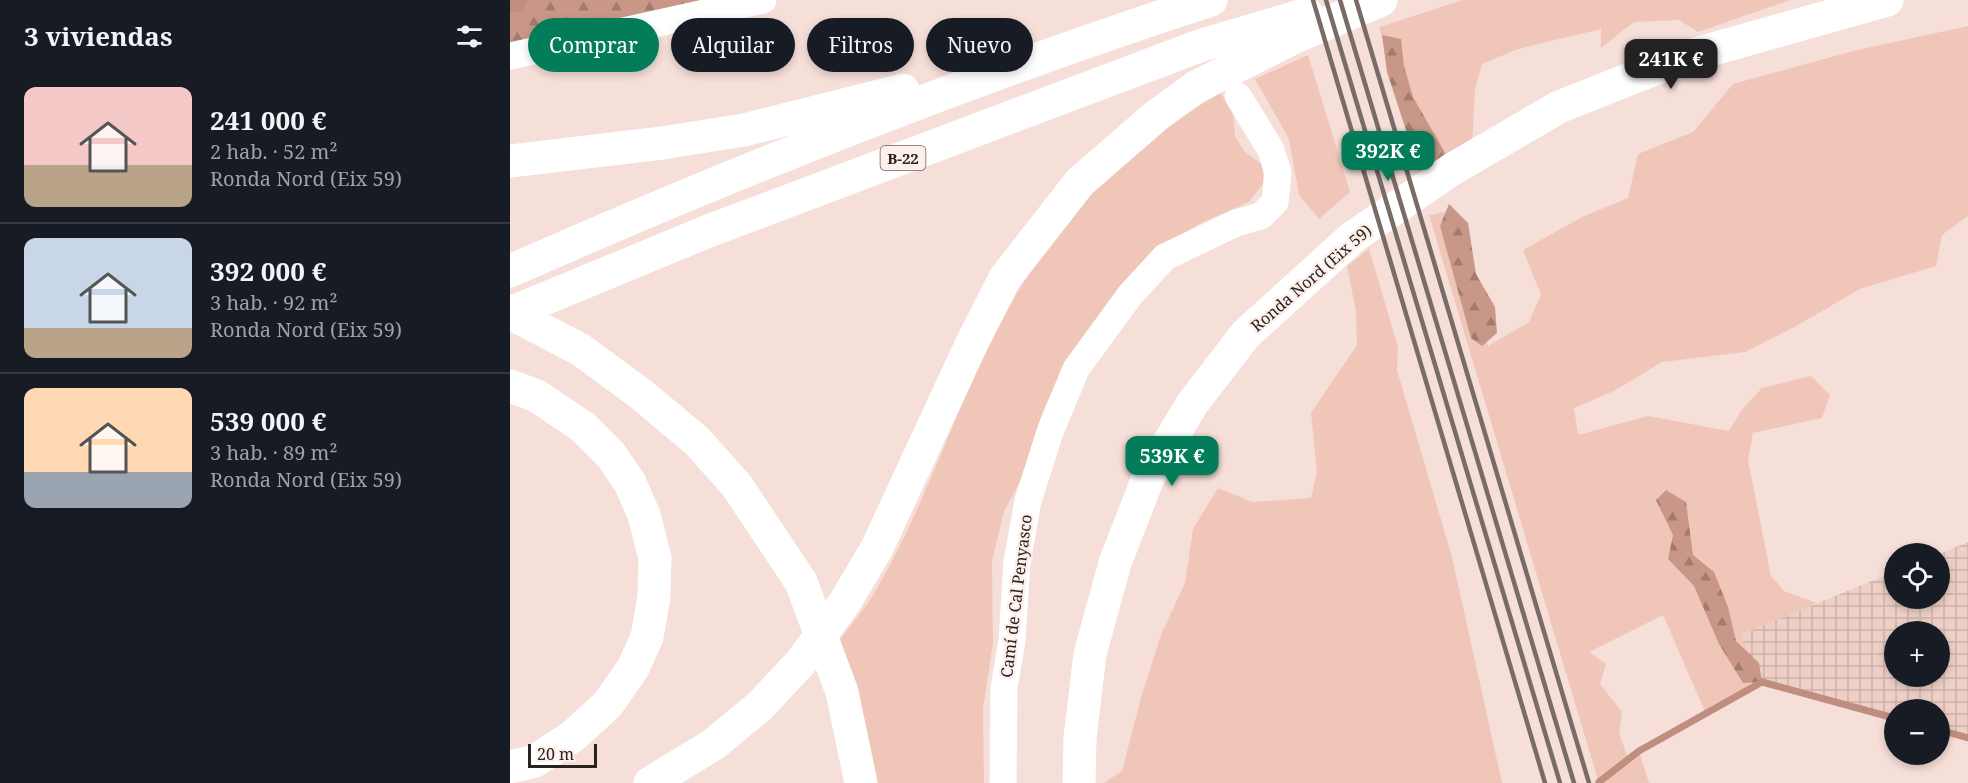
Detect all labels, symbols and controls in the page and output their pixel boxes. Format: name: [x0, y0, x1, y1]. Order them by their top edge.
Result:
text: 3 viviendas: [24, 18, 172, 54]
chip: Comprar: [528, 18, 659, 72]
chip: Alquilar: [671, 18, 795, 72]
chip: Filtros: [807, 18, 914, 72]
chip: Nuevo: [926, 18, 1033, 72]
icon: filters: [453, 20, 486, 53]
pin: 241K €: [1622, 39, 1720, 90]
text: 241K €: [1639, 45, 1703, 72]
text: 241 000 €: [210, 102, 326, 138]
icon: home: [72, 111, 144, 183]
pin: 392K €: [1339, 131, 1437, 182]
text: 392K €: [1356, 137, 1420, 164]
text: 2 hab. · 52 m²: [210, 138, 337, 165]
road number: B-22: [880, 146, 926, 170]
text: Ronda Nord (Eix 59): [210, 165, 402, 192]
street label: Ronda Nord (Eix 59): [1246, 219, 1376, 337]
text: 392 000 €: [210, 253, 326, 289]
icon: home: [72, 262, 144, 334]
text: 3 hab. · 92 m²: [210, 289, 337, 316]
text: Ronda Nord (Eix 59): [210, 316, 402, 343]
text: 539 000 €: [210, 403, 326, 439]
icon: home: [72, 412, 144, 484]
pin: 539K €: [1123, 436, 1221, 487]
text: 3 hab. · 89 m²: [210, 439, 337, 466]
text: 539K €: [1140, 442, 1204, 469]
text: Ronda Nord (Eix 59): [210, 466, 402, 493]
street label: Camí de Cal Penyasco: [995, 513, 1037, 679]
map controls: [1884, 543, 1950, 765]
button: locate: [1884, 543, 1950, 609]
button: +: [1884, 621, 1950, 687]
button: −: [1884, 699, 1950, 765]
scale bar: [528, 741, 597, 768]
text: 20 m: [537, 743, 574, 765]

